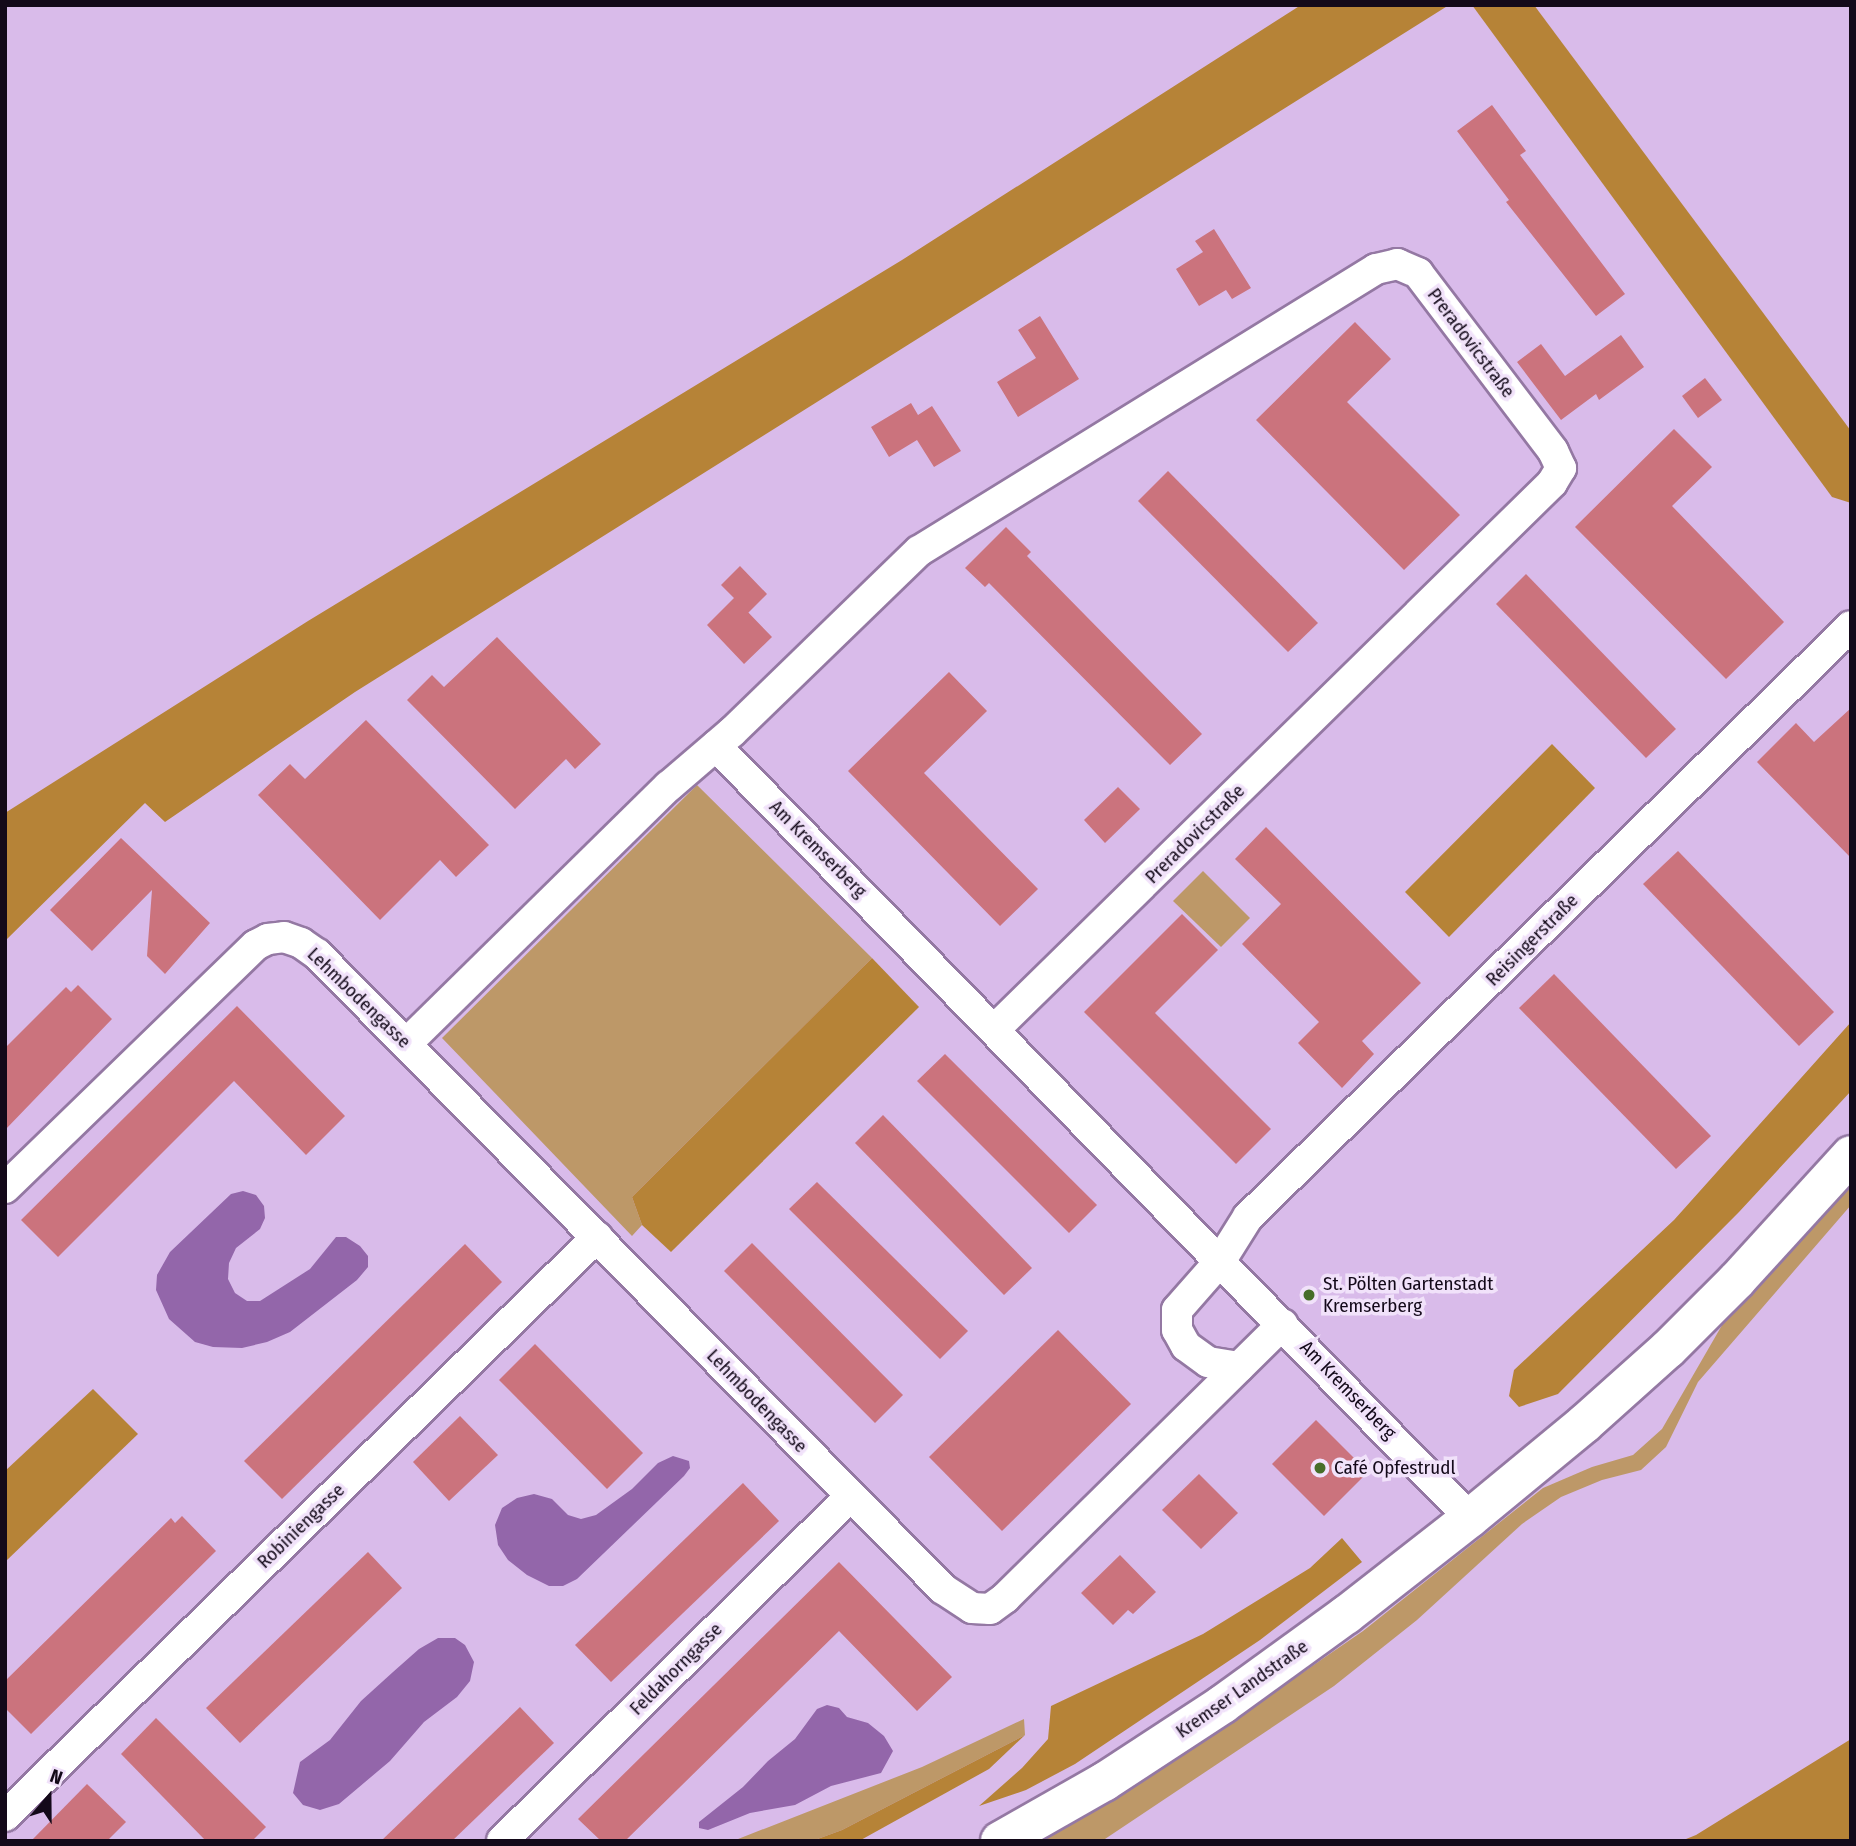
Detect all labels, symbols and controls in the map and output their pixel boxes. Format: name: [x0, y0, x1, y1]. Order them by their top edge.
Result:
street label: Preradovicstraße: [1422, 284, 1520, 402]
street label: Preradovicstraße: [1141, 780, 1249, 888]
street label: Am Kremserberg: [765, 796, 871, 902]
street label: Reisingerstraße: [1481, 889, 1583, 991]
street label: Lehmbodengasse: [303, 943, 415, 1053]
place label: St. Pölten Gartenstadt Kremserberg: [1323, 1273, 1493, 1317]
marker: St. Pölten Gartenstadt Kremserberg: [1301, 1287, 1317, 1303]
street label: Am Kremserberg: [1295, 1336, 1401, 1444]
street label: Lehmbodengasse: [702, 1345, 812, 1457]
place label: Café Opfestrudl: [1334, 1457, 1455, 1479]
marker: Café Opfestrudl: [1312, 1460, 1328, 1476]
street label: Robiniengasse: [253, 1479, 349, 1573]
street label: Feldahorngasse: [625, 1618, 727, 1720]
street label: Kremser Landstraße: [1172, 1635, 1312, 1743]
north arrow: [14, 1762, 84, 1832]
text: N: [47, 1764, 66, 1790]

